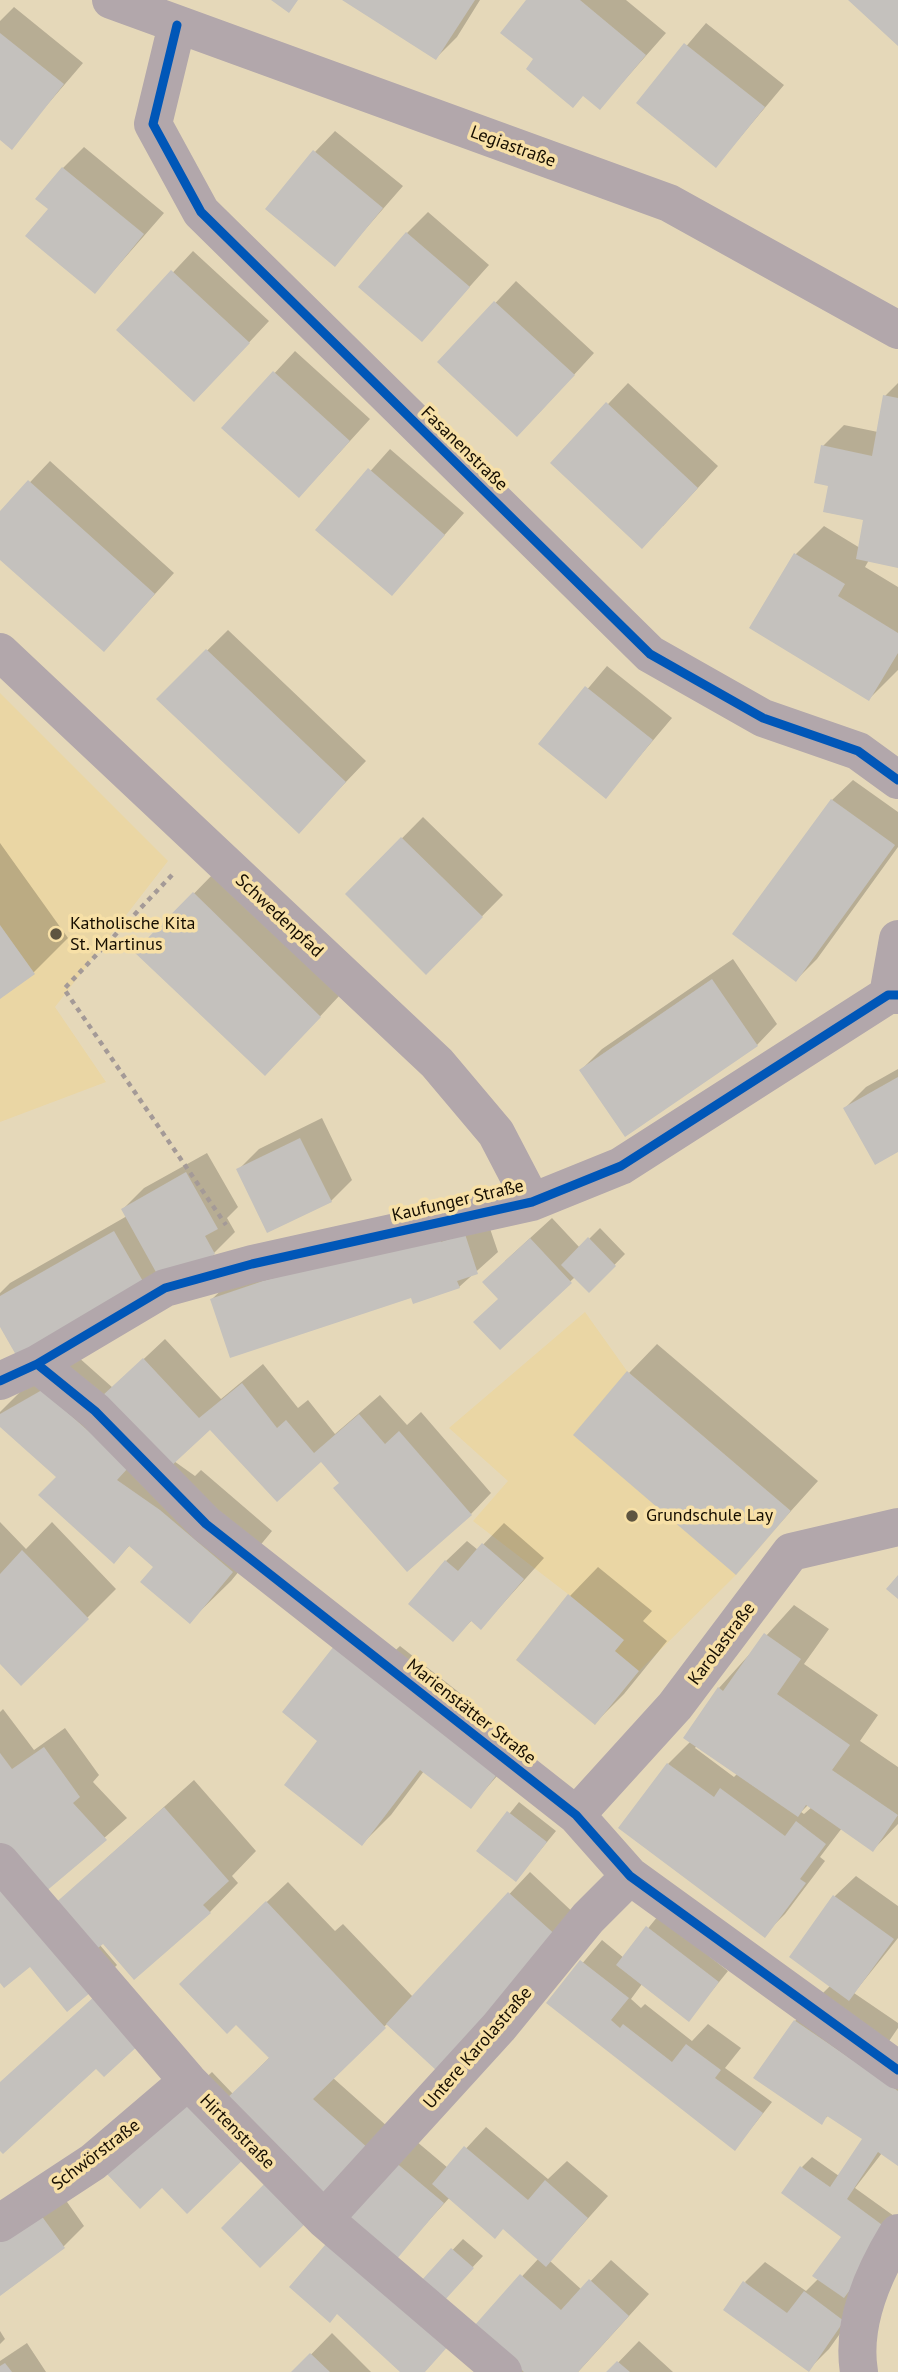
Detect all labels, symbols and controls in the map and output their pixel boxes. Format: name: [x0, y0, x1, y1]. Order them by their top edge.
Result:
street label: Legiastraße: [467, 122, 559, 172]
street label: Fasanenstraße: [416, 402, 512, 496]
street label: Schwedenpfad: [231, 870, 327, 962]
place label: Katholische Kita St. Martinus: [70, 913, 195, 956]
marker: Katholische Kita St. Martinus: [48, 926, 64, 942]
street label: Kaufunger Straße: [390, 1175, 526, 1227]
place label: Grundschule Lay: [646, 1505, 773, 1527]
marker: Grundschule Lay: [624, 1508, 640, 1524]
street label: Karolastraße: [684, 1598, 760, 1690]
street label: Marienstätter Straße: [402, 1655, 540, 1769]
street label: Untere Karolastraße: [419, 1983, 537, 2113]
street label: Hirtenstraße: [195, 2090, 279, 2174]
street label: Schwörstraße: [48, 2115, 144, 2195]

